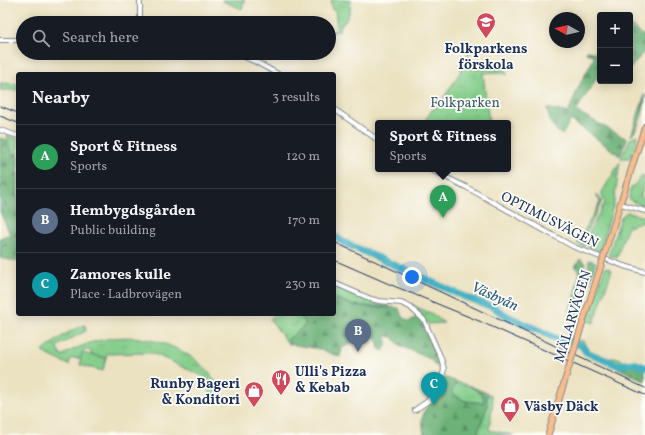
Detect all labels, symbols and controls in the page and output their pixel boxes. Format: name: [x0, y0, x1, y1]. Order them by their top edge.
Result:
school or university icon: Folkparkens förskola: [475, 11, 497, 39]
north arrow: [549, 12, 585, 48]
map controls: [597, 12, 633, 84]
button: +: [597, 12, 633, 48]
search box: [16, 16, 336, 60]
icon: search: [30, 27, 52, 49]
text: Search here: [62, 28, 139, 49]
place label: Folkparkens förskola: [445, 40, 528, 75]
button: −: [597, 48, 633, 84]
text: Nearby: [32, 87, 90, 110]
text: 3 results: [272, 89, 320, 107]
park label: Folkparken: [430, 94, 500, 113]
popup: [375, 120, 511, 172]
text: Sport & Fitness: [389, 127, 497, 148]
text: Sport & Fitness: [70, 137, 177, 158]
text: A: [40, 148, 50, 166]
text: 120 m: [286, 148, 320, 166]
text: Sports: [389, 148, 427, 166]
text: Sports: [70, 158, 107, 176]
pin: A: [430, 185, 456, 218]
street label: OPTIMUSVÄGEN: [497, 187, 601, 253]
text: Hembygdsgården: [70, 201, 196, 222]
text: B: [41, 212, 49, 230]
text: 170 m: [287, 212, 320, 230]
text: Public building: [70, 222, 156, 240]
text: Zamores kulle: [70, 265, 171, 286]
your location: [402, 267, 422, 287]
street label: MÄLARVÄGEN: [550, 268, 596, 365]
text: C: [41, 276, 49, 294]
text: 230 m: [285, 276, 320, 294]
water label: Väsbyån: [467, 277, 522, 317]
text: Place · Ladbrovägen: [70, 286, 182, 304]
pin: B: [345, 319, 371, 352]
place label: Ulli's Pizza & Kebab: [295, 363, 367, 398]
restaurant icon: Ulli's Pizza & Kebab: [270, 368, 292, 396]
pin: C: [421, 372, 447, 405]
place label: Runby Bageri & Konditori: [150, 375, 240, 410]
shop icon: Runby Bageri & Konditori: [243, 380, 265, 408]
shop icon: Väsby Däck: [499, 395, 521, 423]
place label: Väsby Däck: [524, 398, 599, 417]

